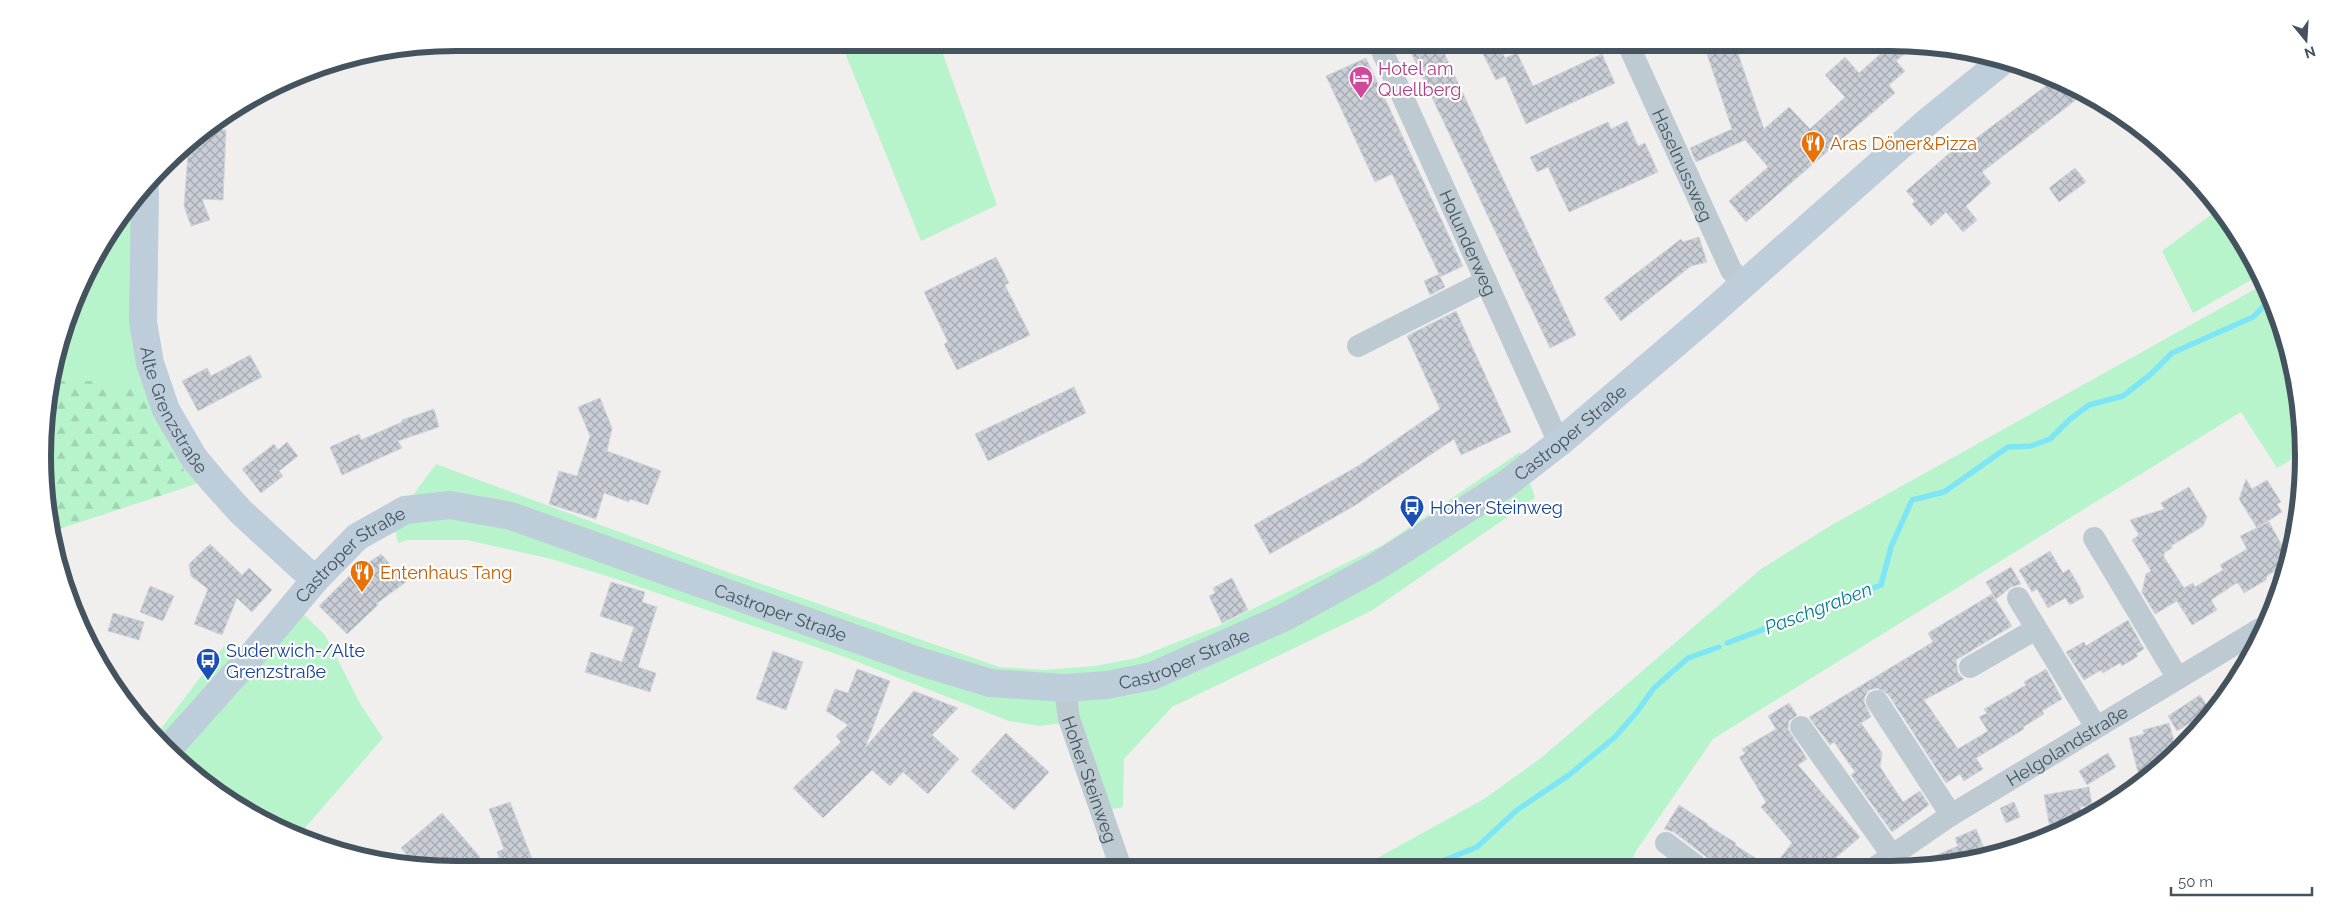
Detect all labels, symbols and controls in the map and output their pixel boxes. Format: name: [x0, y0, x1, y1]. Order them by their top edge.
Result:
north arrow: [2281, 15, 2331, 65]
text: N: [2302, 43, 2318, 62]
place label: Hotel am Quellberg: [1378, 58, 1461, 100]
hotel icon: Hotel am Quellberg: [1348, 65, 1374, 99]
street label: Haselnussweg: [1648, 105, 1718, 225]
restaurant icon: Aras Döner&Pizza: [1800, 130, 1826, 164]
place label: Aras Döner&Pizza: [1830, 133, 1977, 154]
street label: Holunderweg: [1435, 186, 1502, 299]
street label: Alte Grenzstraße: [137, 345, 213, 478]
street label: Castroper Straße: [1510, 380, 1631, 485]
bus stop icon: Hoher Steinweg: [1399, 494, 1425, 528]
place label: Hoher Steinweg: [1430, 497, 1563, 518]
street label: Castroper Straße: [290, 502, 409, 607]
restaurant icon: Entenhaus Tang: [349, 559, 375, 593]
place label: Entenhaus Tang: [380, 562, 512, 583]
water label: Paschgraben: [1761, 577, 1875, 639]
street label: Castroper Straße: [712, 579, 850, 646]
street label: Castroper Straße: [1117, 623, 1253, 693]
place label: Suderwich-/Alte Grenzstraße: [226, 640, 366, 682]
bus stop icon: Suderwich-/Alte Grenzstraße: [195, 647, 221, 681]
street label: Helgolandstraße: [2002, 700, 2132, 790]
street label: Hoher Steinweg: [1058, 713, 1122, 845]
scale bar: [2171, 864, 2312, 896]
text: 50 m: [2178, 873, 2213, 891]

